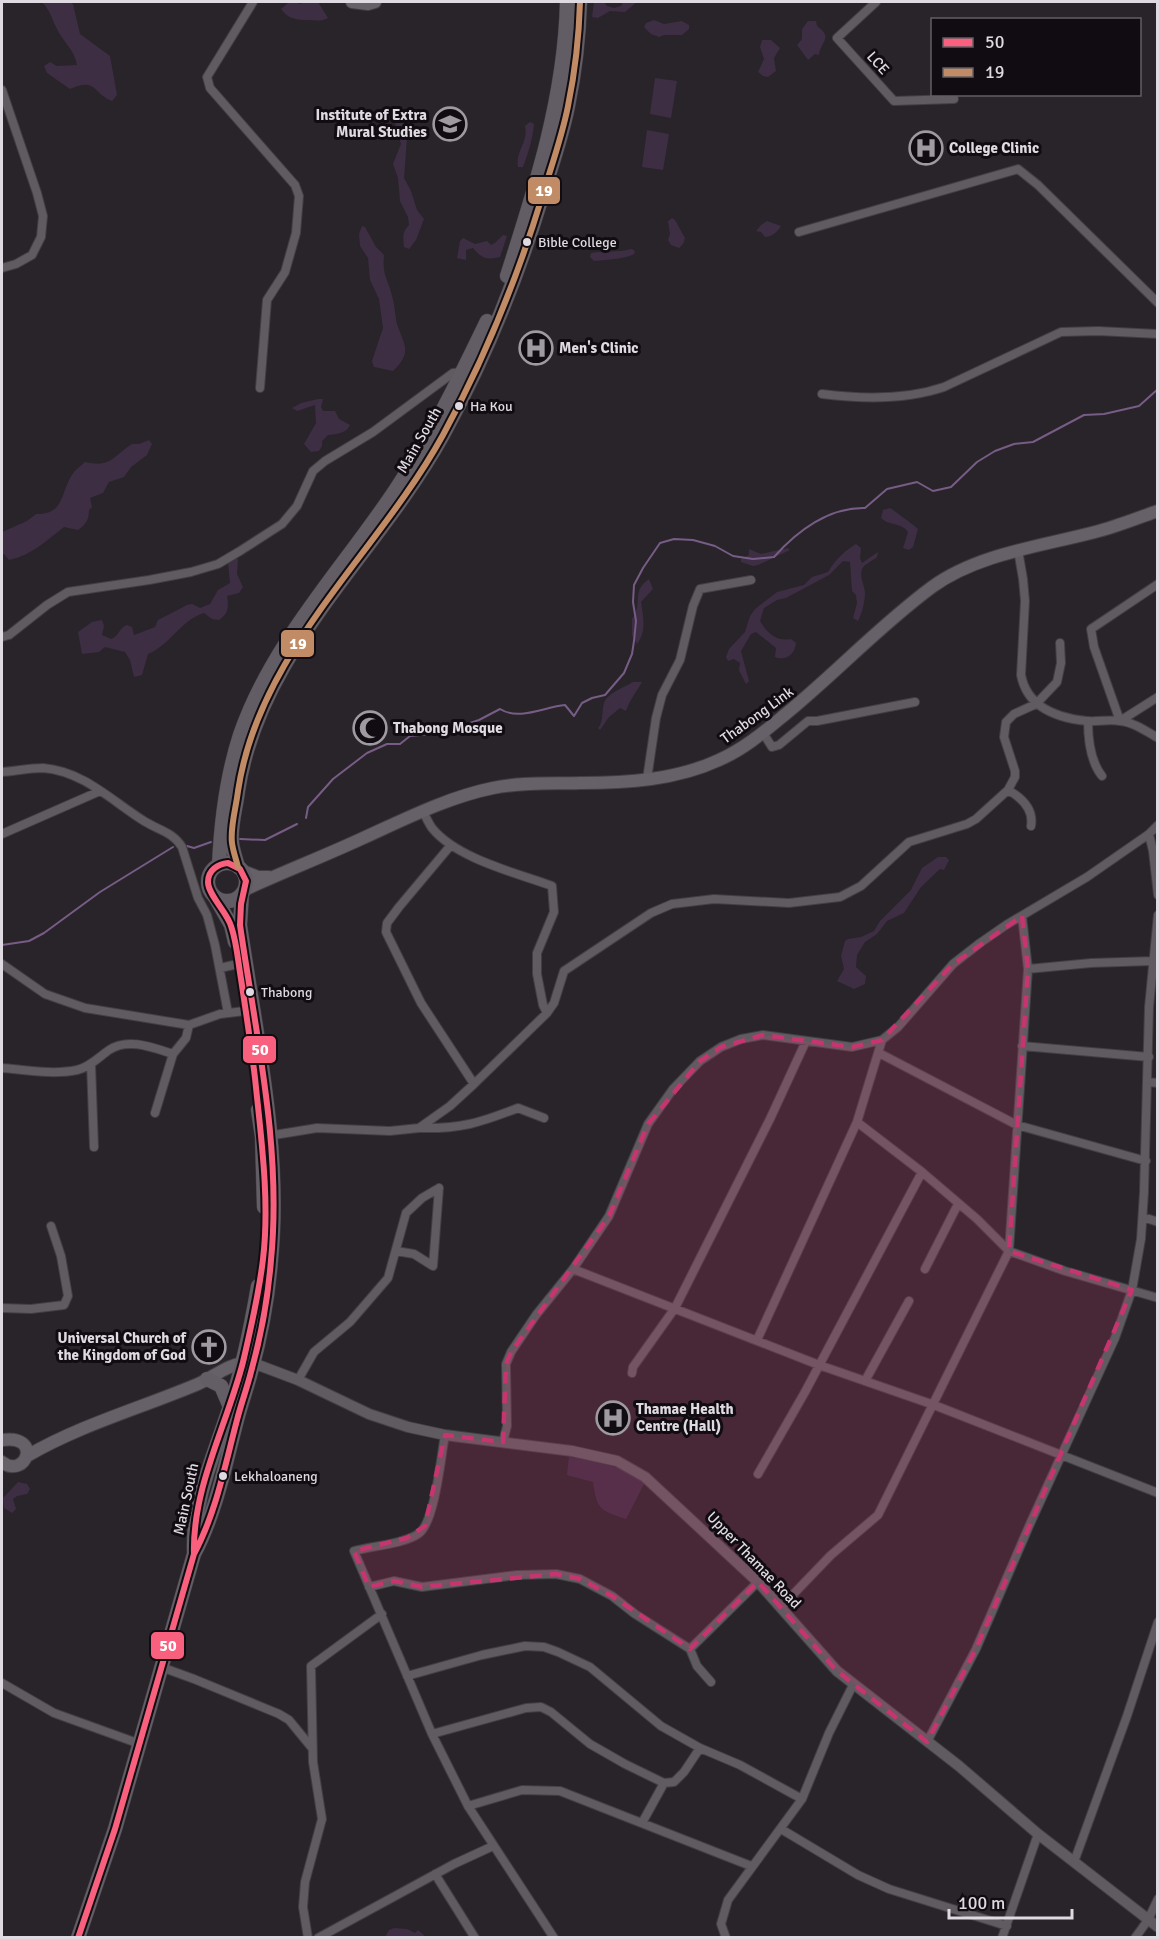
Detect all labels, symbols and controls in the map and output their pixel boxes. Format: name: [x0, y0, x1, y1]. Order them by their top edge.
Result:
legend: [931, 18, 1141, 96]
text: 50: [985, 31, 1004, 53]
street label: LCE: [863, 48, 893, 78]
text: 19: [985, 61, 1004, 83]
place label: Institute of Extra Mural Studies: [315, 106, 427, 141]
school or university icon: Institute of Extra Mural Studies: [432, 106, 468, 142]
hospital icon: College Clinic: [908, 130, 944, 166]
place label: College Clinic: [949, 139, 1039, 157]
line badge: 19: [527, 176, 561, 205]
text: 19: [535, 181, 553, 201]
place label: Bible College: [538, 234, 617, 251]
marker: Bible College: [521, 236, 533, 248]
hospital icon: Men's Clinic: [518, 330, 554, 366]
place label: Men's Clinic: [559, 339, 638, 357]
place label: Ha Kou: [470, 398, 513, 415]
marker: Ha Kou: [453, 400, 465, 412]
street label: Main South: [393, 404, 445, 476]
line badge: 19: [280, 629, 315, 658]
text: 19: [289, 634, 307, 654]
street label: Thabong Link: [717, 682, 797, 747]
mosque icon: Thabong Mosque: [352, 710, 388, 746]
place label: Thabong Mosque: [393, 719, 503, 737]
place label: Thabong: [261, 984, 312, 1001]
marker: Thabong: [244, 986, 256, 998]
line badge: 50: [242, 1035, 277, 1064]
text: 50: [251, 1040, 269, 1060]
place label: Universal Church of the Kingdom of God: [57, 1329, 188, 1364]
church icon: Universal Church of the Kingdom of God: [191, 1329, 227, 1365]
hospital icon: Thamae Health Centre (Hall): [595, 1400, 631, 1436]
place label: Thamae Health Centre (Hall): [636, 1400, 734, 1435]
street label: Main South: [170, 1461, 202, 1537]
place label: Lekhaloaneng: [234, 1468, 318, 1485]
marker: Lekhaloaneng: [217, 1470, 229, 1482]
street label: Upper Thamae Road: [703, 1508, 805, 1612]
line badge: 50: [150, 1631, 185, 1660]
text: 50: [159, 1636, 177, 1656]
scale bar: [949, 1882, 1072, 1920]
text: 100 m: [958, 1892, 1005, 1914]

